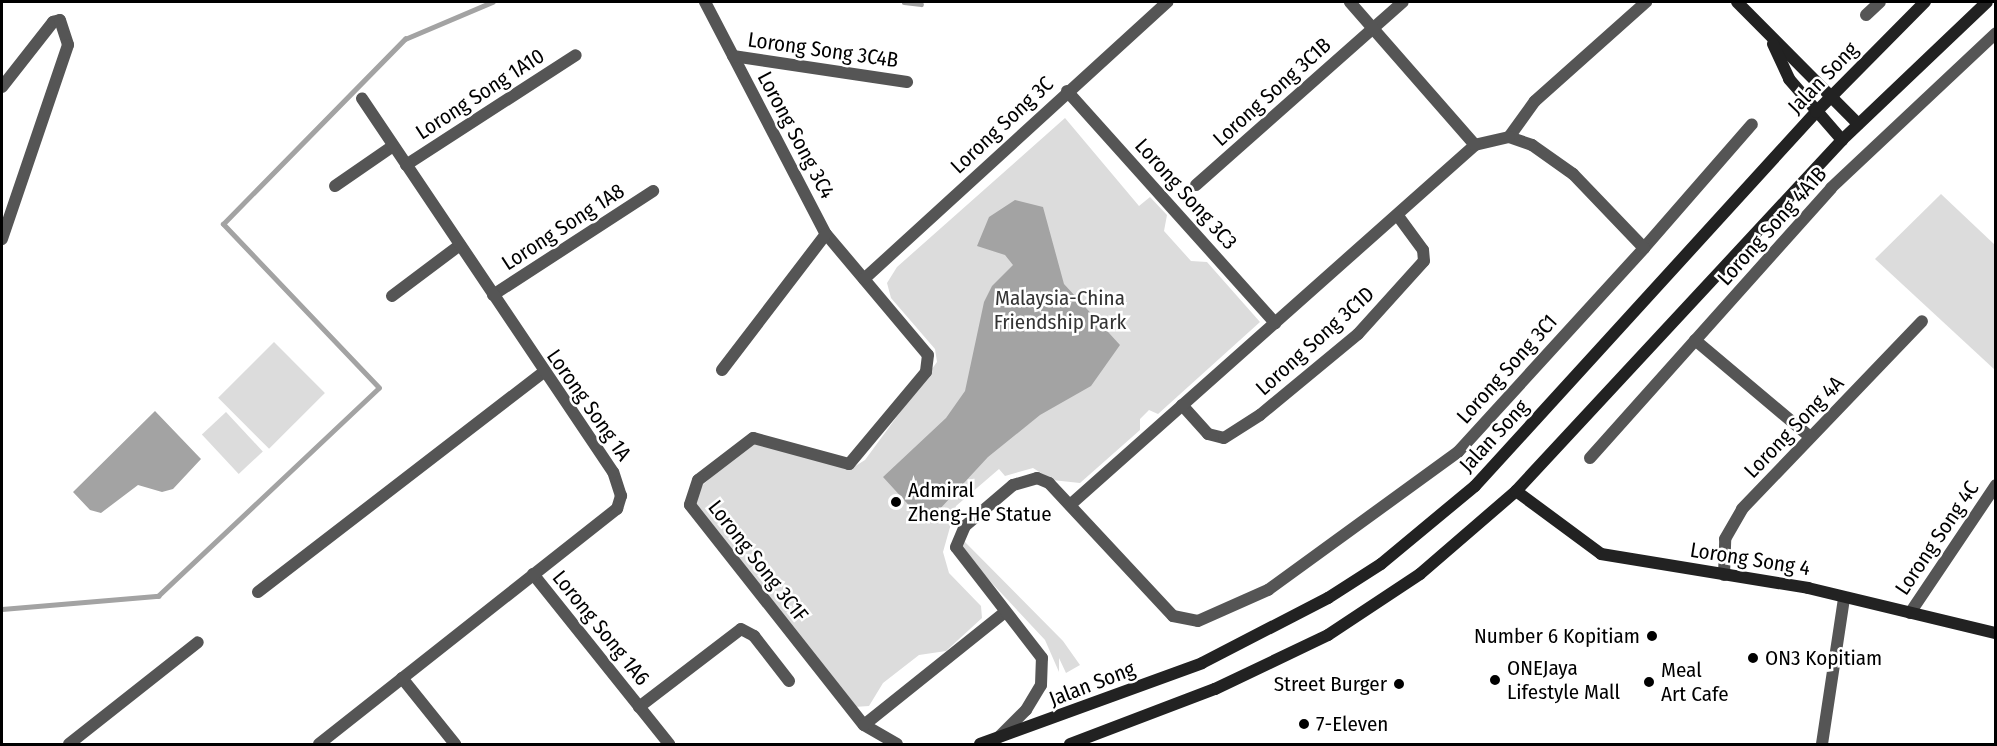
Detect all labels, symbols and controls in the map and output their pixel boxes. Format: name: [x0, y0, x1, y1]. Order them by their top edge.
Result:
street label: Lorong Song 3C4B: [746, 27, 900, 73]
street label: Lorong Song 3C1B: [1208, 33, 1336, 151]
street label: Jalan Song: [1783, 37, 1863, 119]
street label: Lorong Song 1A10: [411, 43, 549, 145]
street label: Lorong Song 3C4: [752, 67, 840, 203]
street label: Lorong Song 3C: [945, 71, 1059, 179]
street label: Lorong Song 3C3: [1130, 133, 1242, 255]
street label: Lorong Song 4A1B: [1712, 162, 1832, 290]
street label: Lorong Song 1A8: [497, 178, 629, 276]
street label: Lorong Song 3C1D: [1251, 281, 1379, 401]
park label: Malaysia-China Friendship Park: [994, 285, 1126, 335]
street label: Lorong Song 3C1: [1451, 309, 1563, 429]
street label: Lorong Song 1A: [541, 344, 637, 466]
street label: Lorong Song 4A: [1739, 371, 1849, 483]
street label: Jalan Song: [1454, 395, 1534, 477]
street label: Lorong Song 4C: [1890, 476, 1984, 600]
place label: Admiral Zheng-He Statue: [908, 477, 1052, 527]
street label: Lorong Song 3C1F: [703, 495, 813, 627]
marker: Admiral Zheng-He Statue: [889, 495, 903, 509]
street label: Lorong Song 4: [1688, 537, 1812, 581]
street label: Lorong Song 1A6: [547, 565, 655, 691]
place label: Number 6 Kopitiam: [1474, 623, 1640, 649]
marker: Number 6 Kopitiam: [1645, 629, 1659, 643]
place label: ON3 Kopitiam: [1765, 645, 1882, 671]
marker: ON3 Kopitiam: [1746, 651, 1760, 665]
place label: ONEJaya Lifestyle Mall: [1507, 655, 1620, 705]
street label: Jalan Song: [1046, 656, 1138, 712]
place label: Meal Art Cafe: [1661, 657, 1729, 707]
place label: Street Burger: [1274, 671, 1387, 697]
marker: ONEJaya Lifestyle Mall: [1488, 673, 1502, 687]
marker: Meal Art Cafe: [1642, 675, 1656, 689]
marker: Street Burger: [1392, 677, 1406, 691]
place label: 7-Eleven: [1316, 711, 1388, 737]
marker: 7-Eleven: [1297, 717, 1311, 731]

